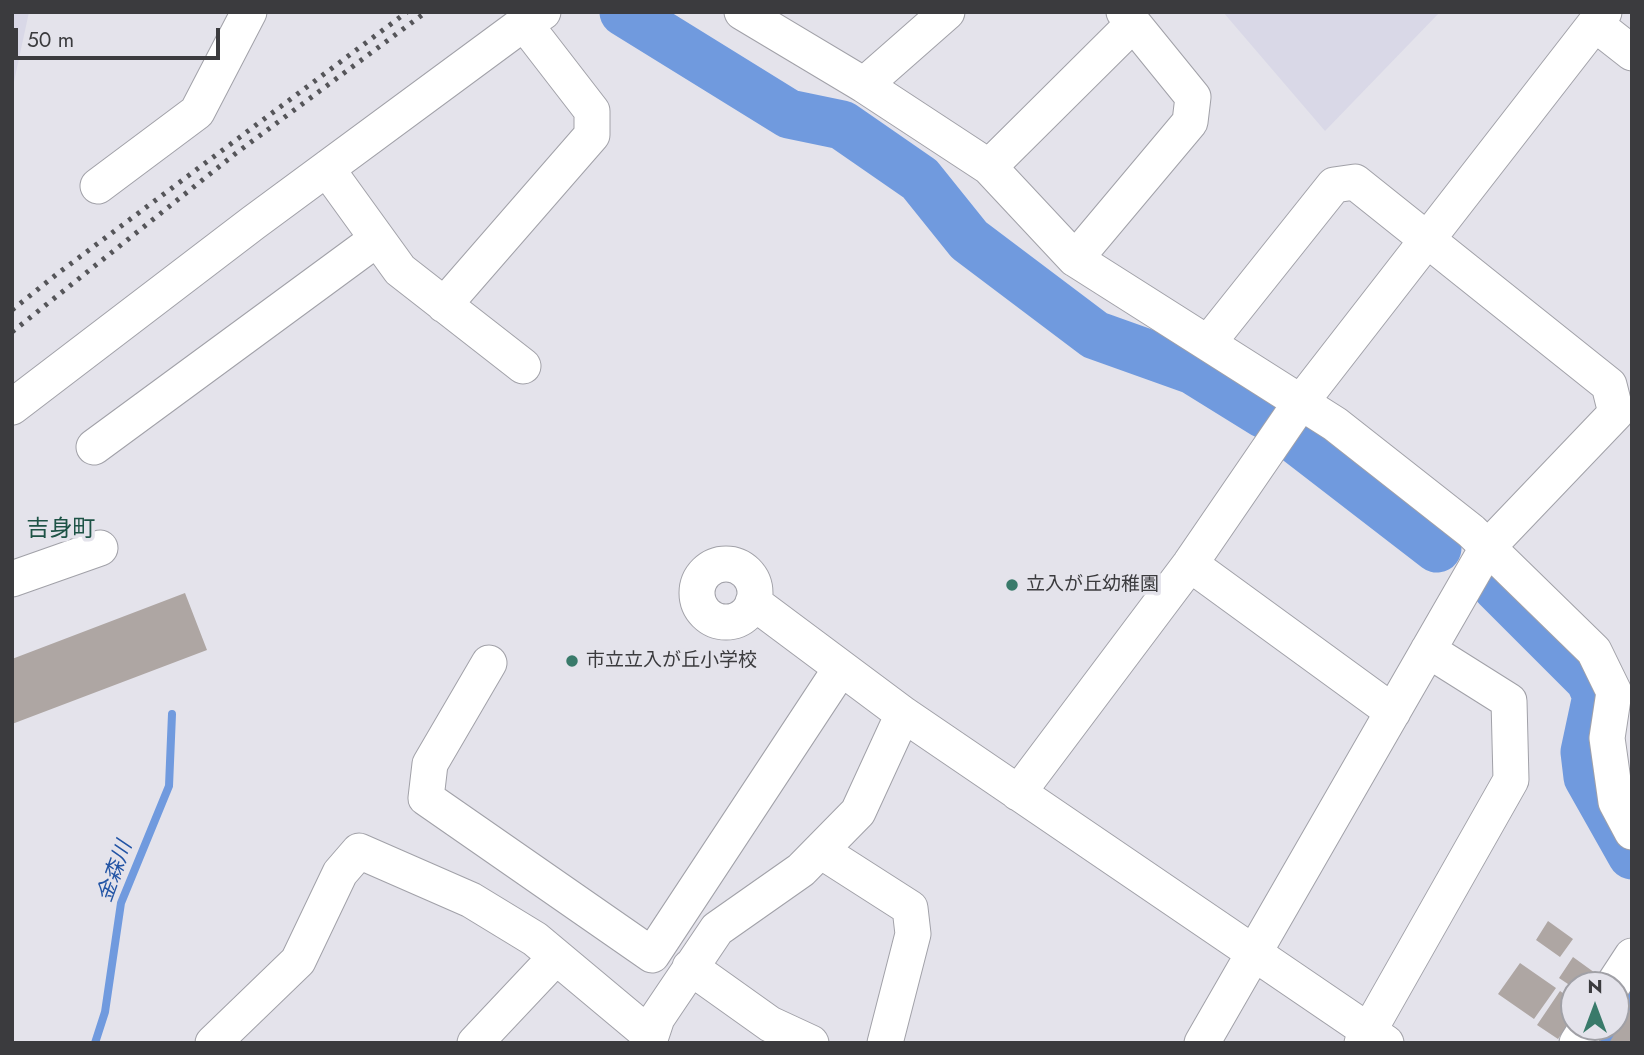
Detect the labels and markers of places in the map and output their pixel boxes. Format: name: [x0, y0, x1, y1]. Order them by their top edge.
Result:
place label: 立入が丘幼稚園: [1026, 574, 1159, 596]
marker: 立入が丘幼稚園: [1004, 577, 1020, 593]
place label: 市立立入が丘小学校: [586, 650, 757, 672]
marker: 市立立入が丘小学校: [564, 653, 580, 669]

